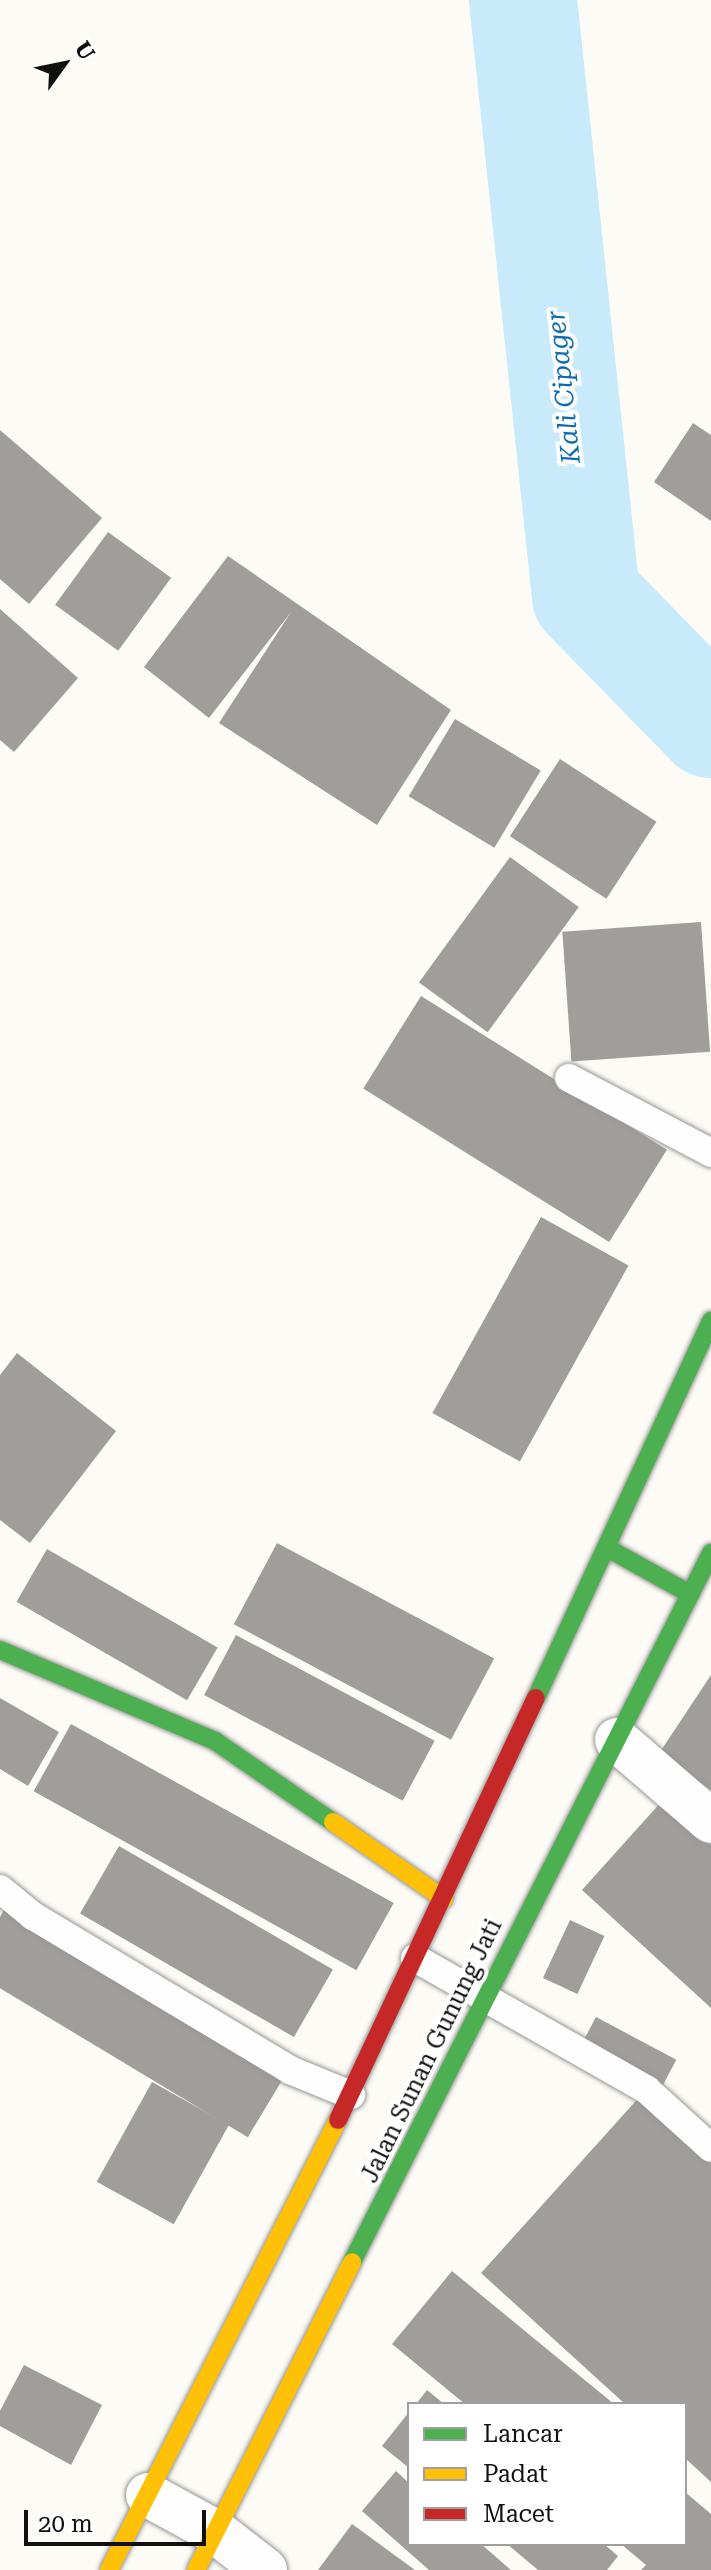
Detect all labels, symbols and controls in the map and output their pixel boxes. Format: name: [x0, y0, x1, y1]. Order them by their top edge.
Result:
north arrow: [24, 24, 104, 104]
text: U: [69, 37, 100, 65]
water label: Kali Cipager: [540, 309, 588, 465]
street label: Jalan Sunan Gunung Jati: [356, 1914, 508, 2188]
legend: [407, 2402, 687, 2546]
text: Lancar: [483, 2420, 563, 2448]
text: Padat: [483, 2460, 548, 2488]
scale bar: [28, 2494, 210, 2544]
text: Macet: [483, 2500, 554, 2528]
text: 20 m: [38, 2510, 93, 2538]

